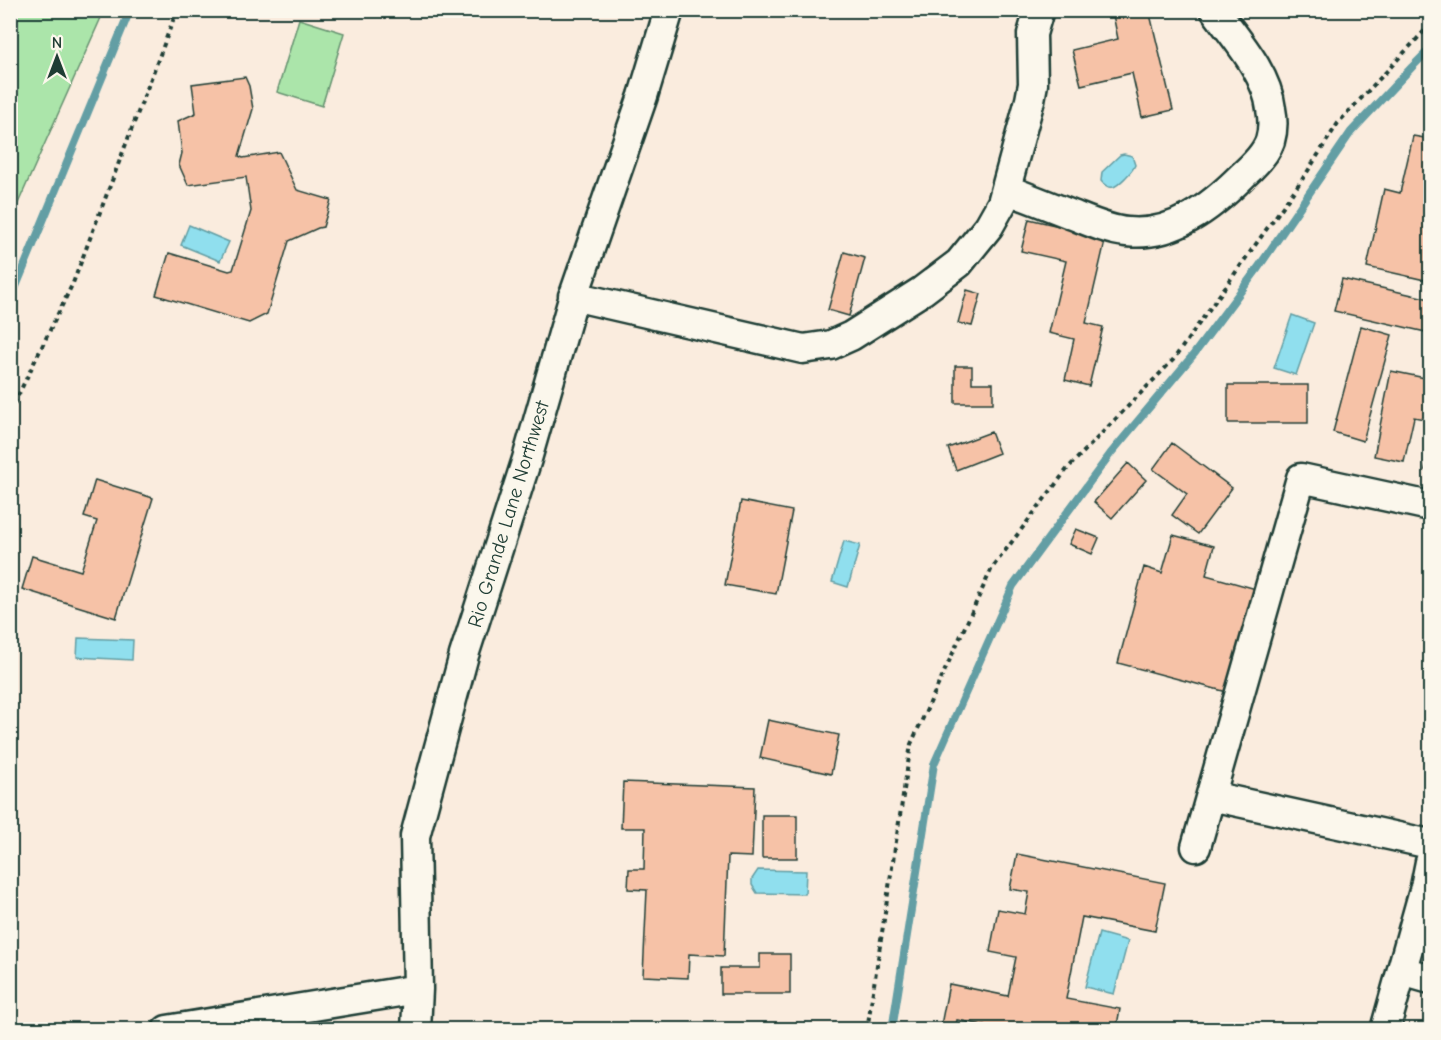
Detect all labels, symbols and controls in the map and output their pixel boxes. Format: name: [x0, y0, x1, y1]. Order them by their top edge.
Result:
north arrow: [27, 27, 87, 87]
text: N: [52, 34, 62, 52]
street label: Rio Grande Lane Northwest: [463, 397, 554, 630]

